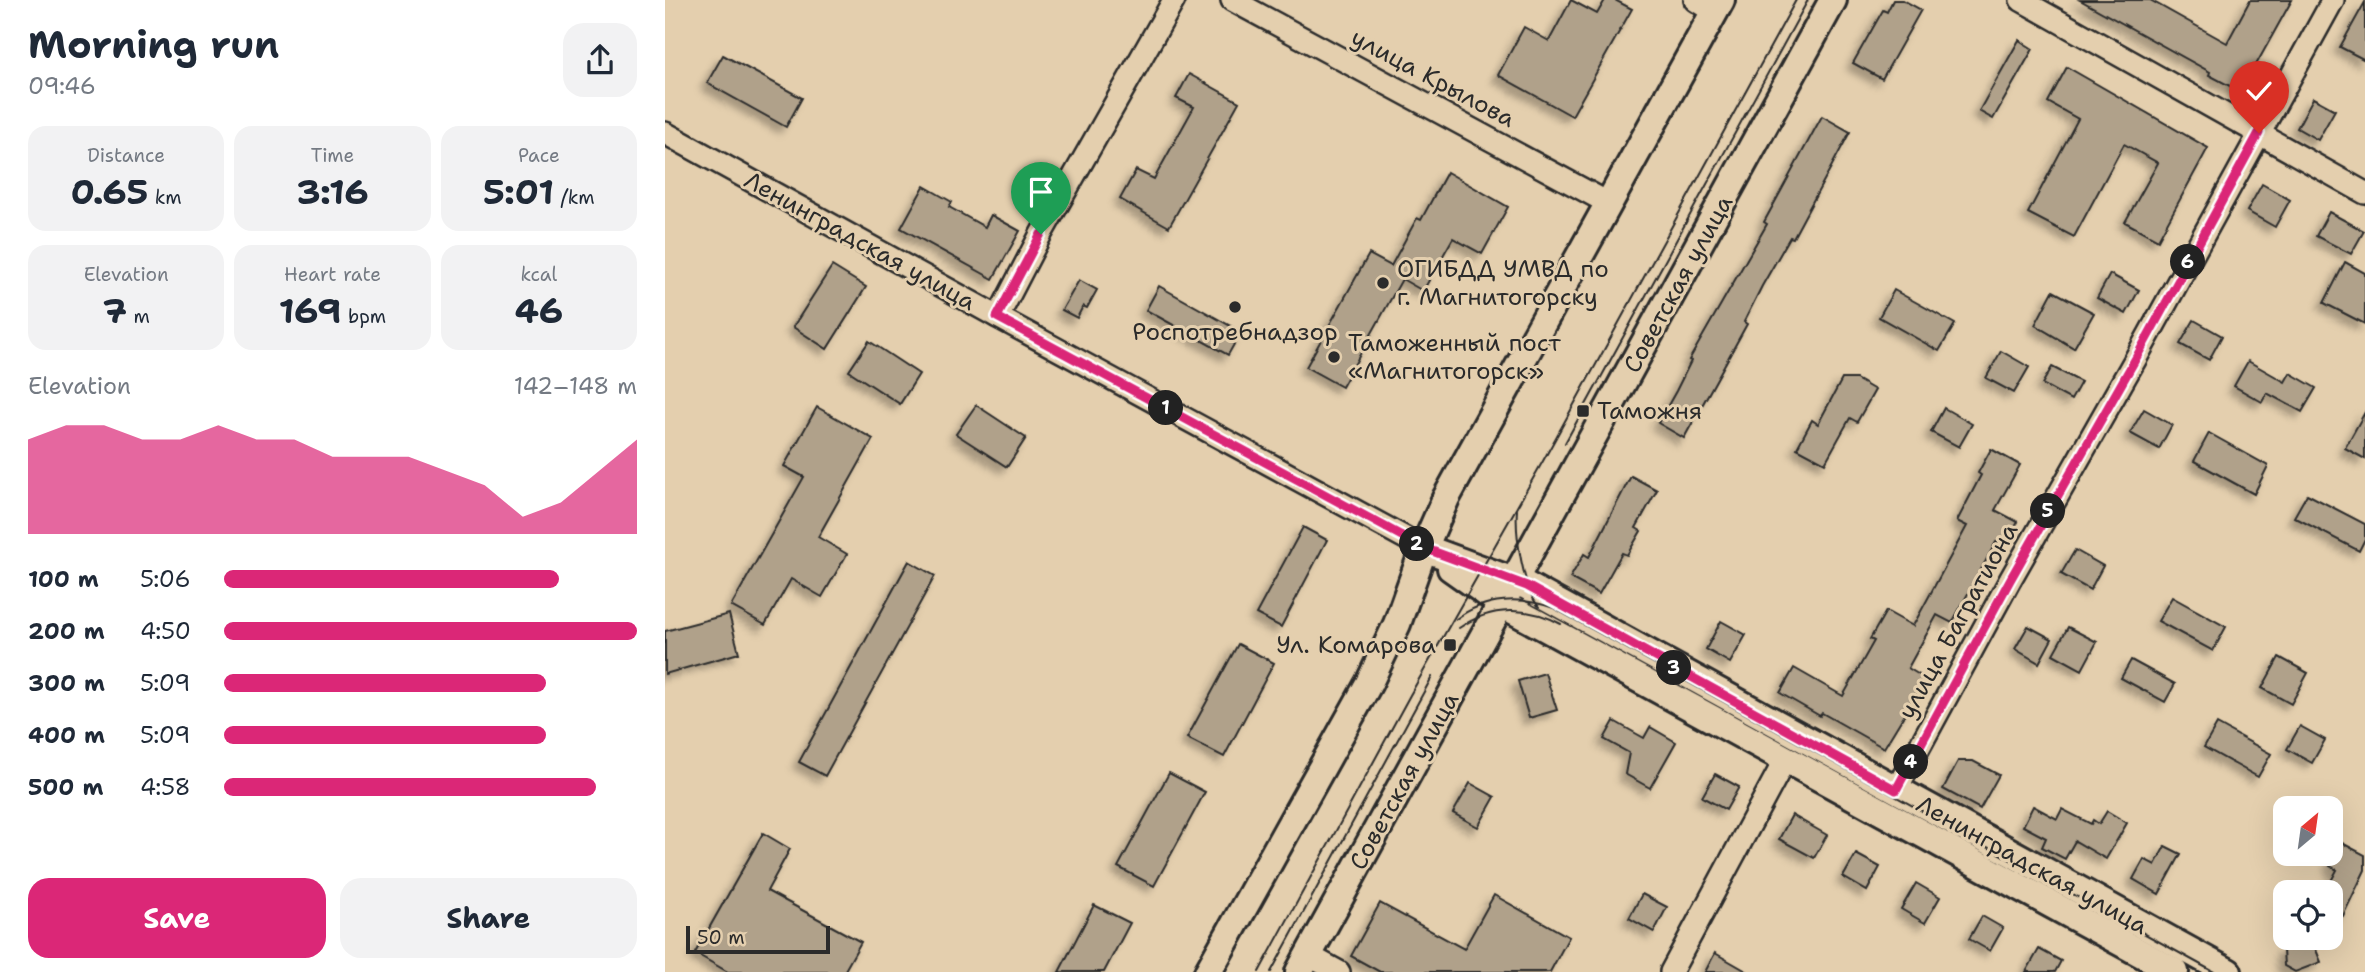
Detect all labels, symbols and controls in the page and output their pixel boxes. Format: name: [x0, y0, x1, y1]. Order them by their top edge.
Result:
text: Morning run: [28, 19, 279, 70]
street label: улица Крылова: [1345, 21, 1521, 135]
button: share: [563, 23, 637, 97]
pin: [2229, 61, 2289, 133]
text: 09:46: [28, 71, 96, 101]
icon: check: [2240, 72, 2278, 110]
text: Distance: [87, 143, 165, 168]
text: Time: [311, 143, 354, 168]
text: Pace: [518, 143, 560, 168]
pin: [1011, 162, 1071, 234]
street label: Ленинградская улица: [739, 164, 982, 318]
text: 0.65: [71, 168, 148, 215]
text: 3:16: [296, 168, 369, 215]
text: 5:01: [483, 168, 554, 215]
icon: arrive: [1022, 173, 1060, 211]
text: km: [148, 185, 182, 210]
text: /km: [554, 185, 595, 210]
street label: Советская улица: [1616, 189, 1740, 379]
pin: 6: [2171, 244, 2205, 280]
text: 6: [2181, 249, 2194, 274]
place label: ОГИБДД УМВД по г. Магнитогорску: [1397, 253, 1609, 313]
text: Elevation: [84, 262, 169, 287]
text: Heart rate: [284, 262, 381, 287]
text: kcal: [520, 262, 557, 287]
marker: ОГИБДД УМВД по г. Магнитогорску: [1375, 275, 1391, 291]
text: 7: [102, 287, 127, 334]
text: 169: [279, 287, 341, 334]
text: 46: [514, 287, 563, 334]
marker: Роспотребнадзор: [1227, 299, 1243, 315]
text: m: [127, 304, 150, 329]
text: bpm: [341, 304, 386, 329]
place label: Роспотребнадзор: [1132, 316, 1338, 348]
place label: Таможенный пост «Магнитогорск»: [1348, 327, 1561, 387]
marker: Таможенный пост «Магнитогорск»: [1326, 349, 1342, 365]
text: Elevation: [28, 371, 131, 401]
text: 142–148 m: [514, 371, 637, 401]
pin: 1: [1149, 390, 1183, 426]
text: 1: [1161, 395, 1170, 420]
place label: Таможня: [1597, 395, 1702, 427]
marker: Таможня: [1575, 403, 1591, 419]
pin: 5: [2031, 494, 2065, 528]
text: 5: [2042, 498, 2053, 523]
street label: улица Багратиона: [1891, 517, 2025, 725]
pin: 2: [1399, 526, 1435, 562]
text: 2: [1410, 531, 1423, 556]
text: 100 m: [28, 564, 99, 594]
text: 5:06: [140, 564, 191, 594]
text: 200 m: [28, 616, 105, 646]
text: 4:50: [140, 616, 191, 646]
place label: Ул. Комарова: [1276, 629, 1436, 661]
marker: Ул. Комарова: [1442, 637, 1458, 653]
pin: 3: [1657, 650, 1691, 686]
text: 3: [1667, 655, 1680, 680]
text: 300 m: [28, 668, 105, 698]
text: 5:09: [140, 668, 190, 698]
street label: Советская улица: [1342, 686, 1466, 876]
text: 400 m: [28, 720, 105, 750]
text: 5:09: [140, 720, 190, 750]
pin: 4: [1893, 744, 1929, 780]
text: 4: [1904, 749, 1917, 774]
text: 500 m: [28, 772, 103, 802]
text: 4:58: [140, 772, 191, 802]
street label: Ленинградская улица: [1911, 788, 2154, 942]
north arrow: [2273, 796, 2343, 866]
map controls: [2273, 796, 2343, 950]
button: Save: [28, 878, 326, 958]
button: Share: [340, 878, 637, 958]
button: locate: [2273, 880, 2343, 950]
scale bar: [686, 923, 829, 955]
text: 50 m: [697, 925, 745, 950]

